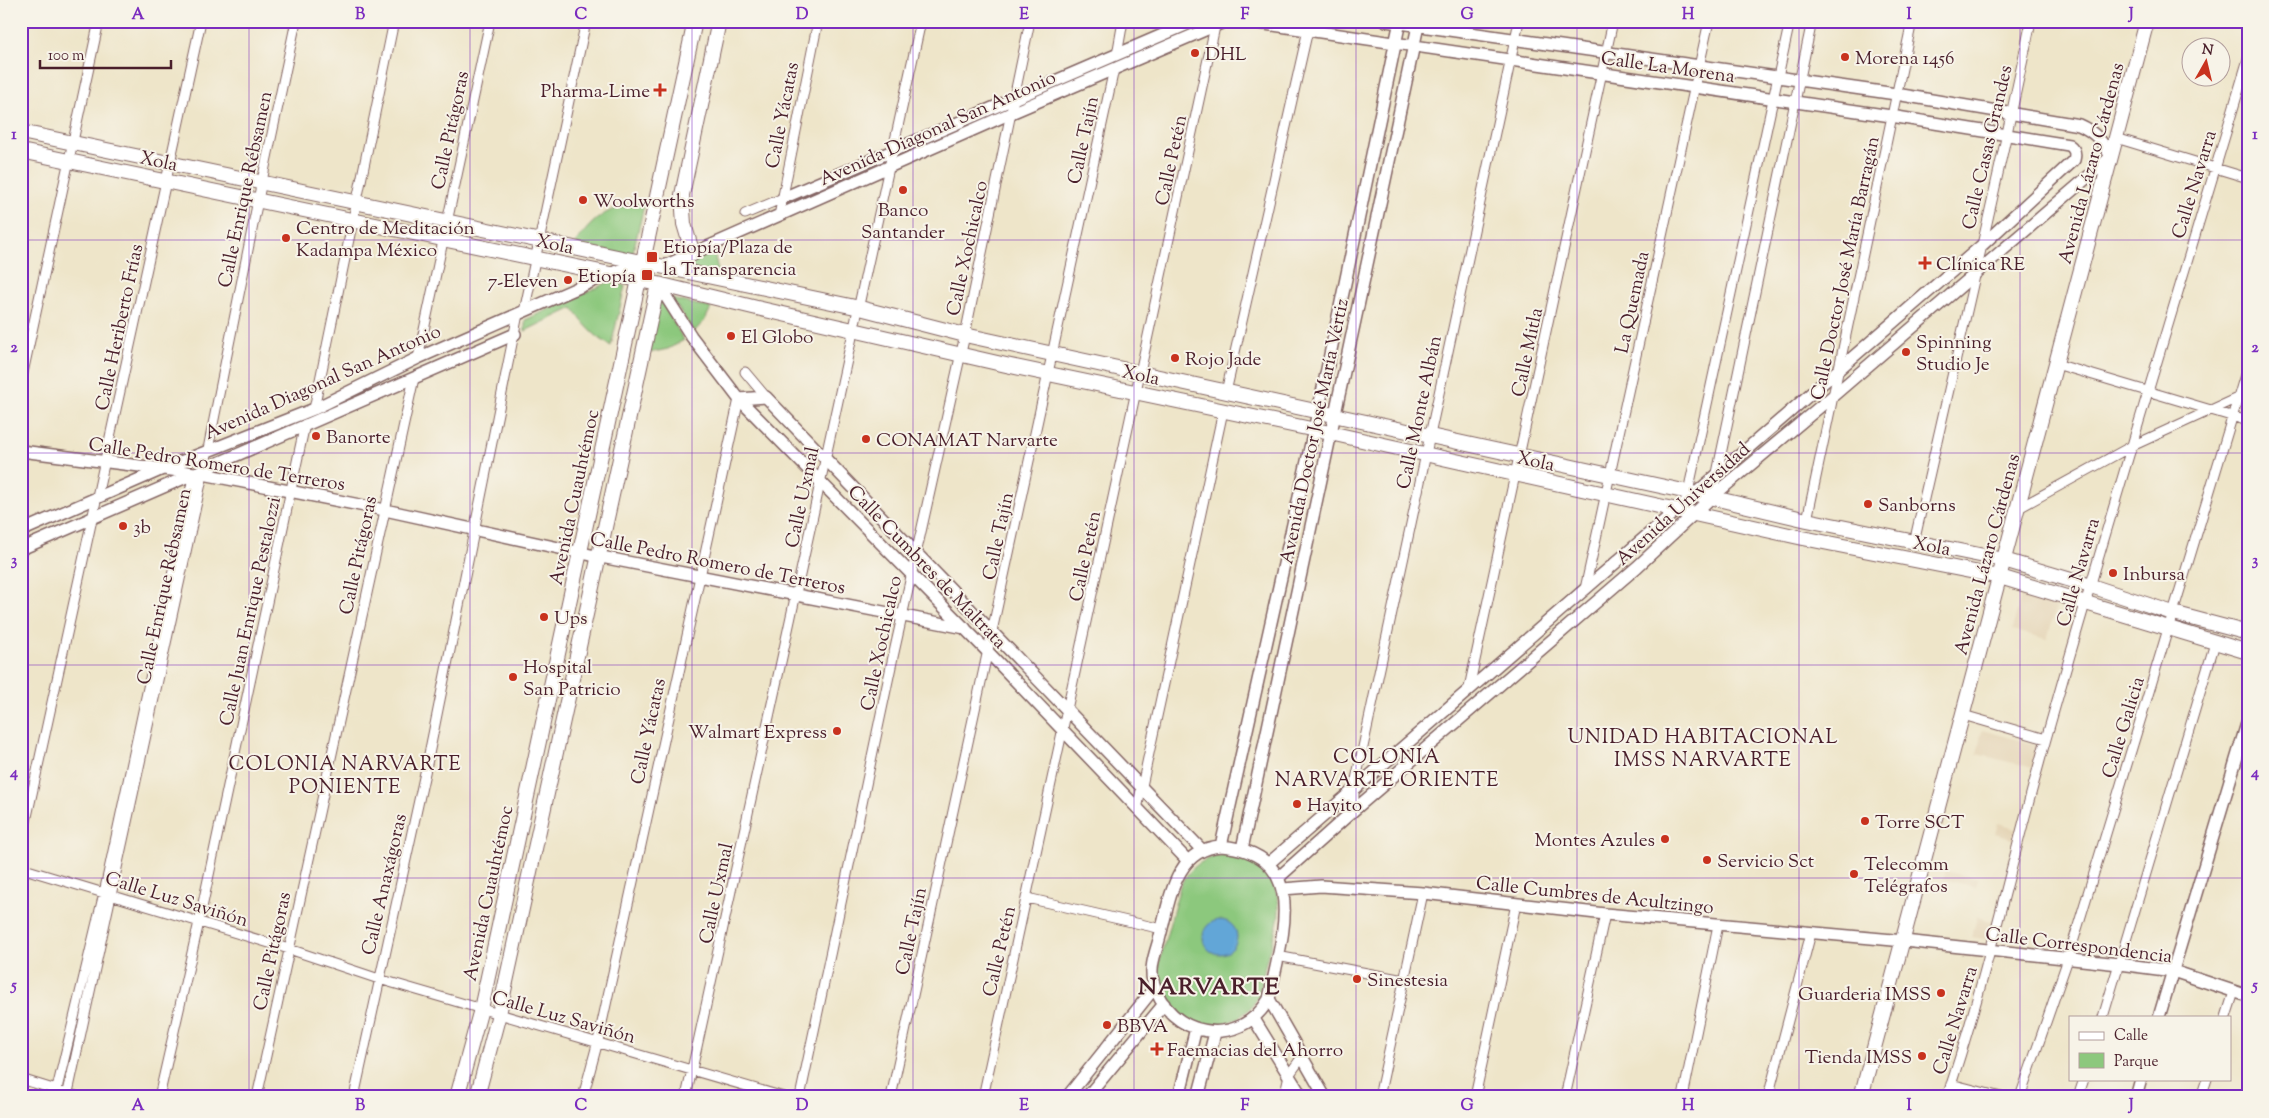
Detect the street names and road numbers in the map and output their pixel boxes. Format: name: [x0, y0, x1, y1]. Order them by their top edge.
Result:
street label: Calle La Morena: [1599, 46, 1737, 91]
street label: Calle Yácatas: [760, 60, 807, 171]
street label: Avenida Lázaro Cárdenas: [2052, 60, 2132, 267]
street label: Calle Casas Grandes: [1956, 63, 2020, 232]
street label: Avenida Diagonal San Antonio: [815, 65, 1061, 194]
street label: Calle Pitágoras: [426, 69, 477, 192]
street label: Calle Enrique Rébsamen: [212, 89, 280, 290]
street label: Calle Tajín: [1062, 94, 1107, 187]
street label: Calle Petén: [1150, 113, 1195, 208]
street label: Calle Navarra: [2166, 127, 2225, 242]
street label: Calle Doctor José María Barragán: [1805, 134, 1888, 403]
street label: Xola: [137, 145, 180, 180]
street label: Calle Xochicalco: [941, 178, 996, 319]
street label: Xola: [533, 228, 576, 263]
street label: Calle Heriberto Frías: [90, 242, 151, 413]
street label: La Quemada: [1609, 249, 1657, 356]
street label: Avenida Doctor José María Vértiz: [1274, 296, 1357, 567]
street label: Calle Mitla: [1506, 305, 1551, 400]
street label: Avenida Diagonal San Antonio: [200, 319, 446, 448]
street label: Calle Monte Albán: [1391, 333, 1450, 492]
street label: Xola: [1119, 359, 1162, 394]
street label: Avenida Cuauhtémoc: [544, 407, 607, 588]
street label: Calle Pedro Romero de Terreros: [86, 432, 347, 499]
street label: Avenida Universidad: [1610, 437, 1757, 573]
street label: Calle Uxmal: [780, 444, 827, 551]
street label: Xola: [1514, 445, 1557, 480]
street label: Avenida Lázaro Cárdenas: [1948, 451, 2028, 658]
street label: Calle Cumbres de Maltrata: [841, 480, 1012, 656]
street label: Calle Enrique Rébsamen: [131, 486, 199, 687]
street label: Calle Tajín: [977, 490, 1022, 583]
street label: Calle Juan Enrique Pestalozzi: [214, 494, 289, 729]
street label: Calle Pitágoras: [334, 494, 385, 617]
street label: Calle Petén: [1064, 509, 1109, 604]
street label: Calle Navarra: [2051, 515, 2108, 630]
street label: Calle Pedro Romero de Terreros: [588, 526, 847, 602]
street label: Xola: [1910, 531, 1953, 564]
street label: Calle Xochicalco: [855, 573, 910, 714]
street label: Calle Galicia: [2096, 673, 2153, 782]
street label: Calle Yácatas: [625, 676, 674, 787]
street label: Avenida Cuauhtémoc: [458, 803, 521, 984]
street label: Calle Anaxágoras: [356, 811, 415, 958]
street label: Calle Uxmal: [694, 840, 741, 947]
street label: Calle Luz Saviñón: [101, 866, 251, 935]
street label: Calle Cumbres de Acultzingo: [1475, 871, 1715, 922]
street label: Calle Tajín: [890, 885, 935, 978]
street label: Calle Pitágoras: [248, 890, 299, 1013]
street label: Calle Petén: [977, 904, 1024, 1000]
street label: Calle Correspondencia: [1984, 922, 2174, 971]
street label: Calle Navarra: [1927, 963, 1986, 1078]
street label: Calle Luz Saviñón: [488, 985, 638, 1052]

